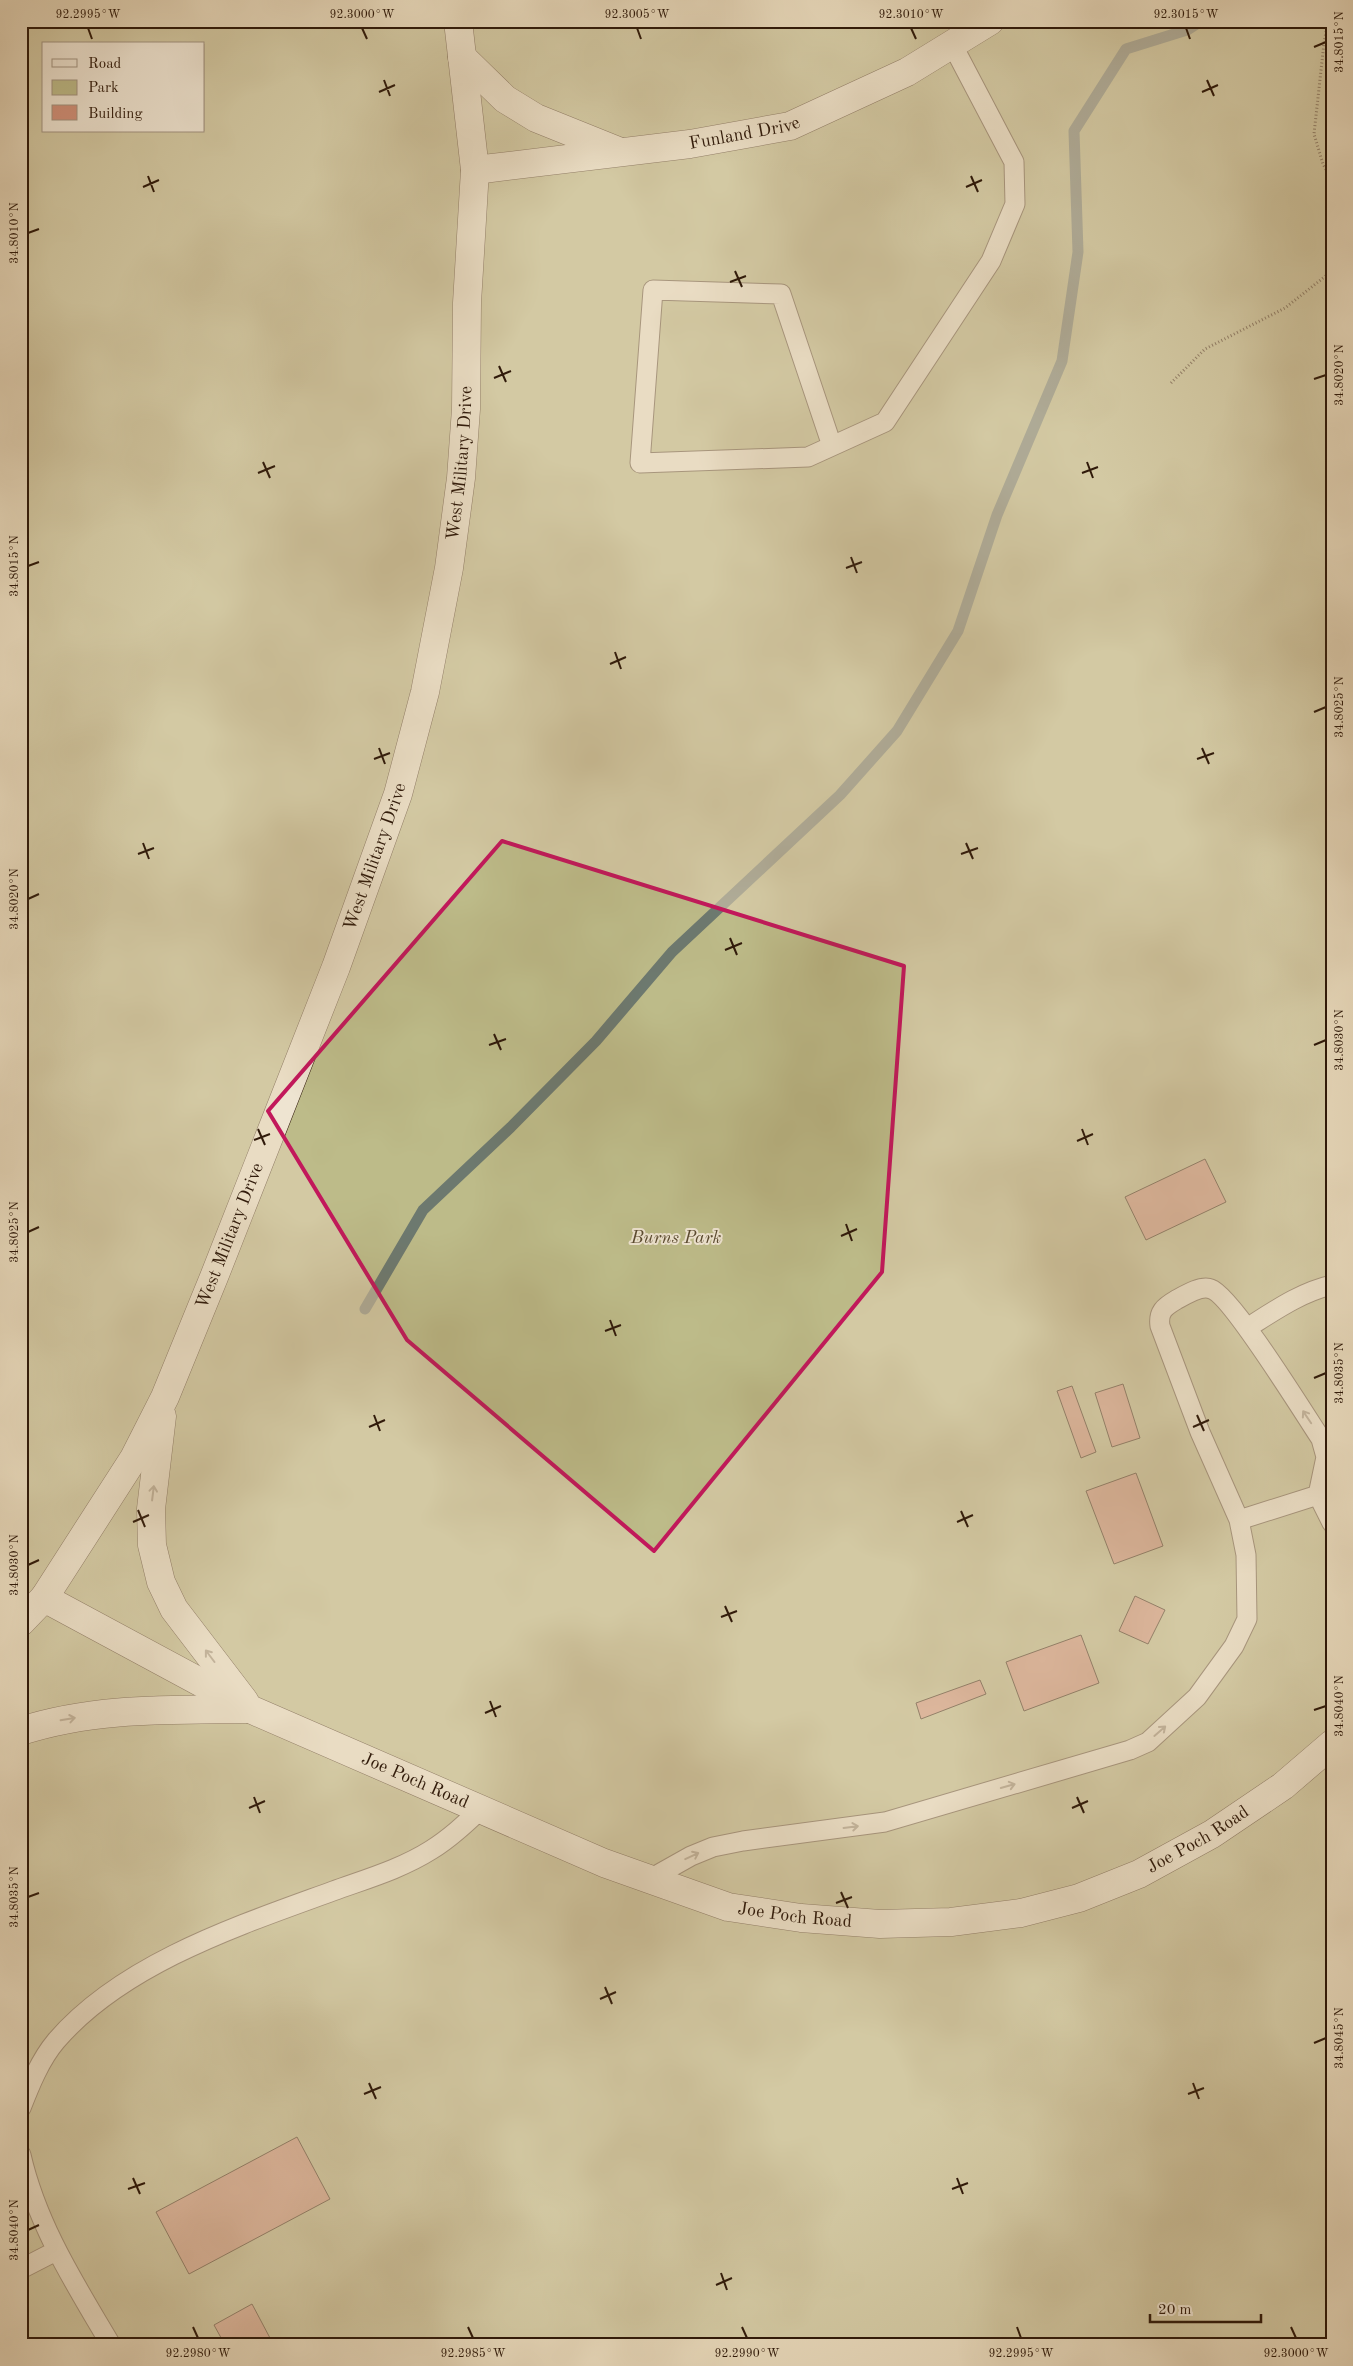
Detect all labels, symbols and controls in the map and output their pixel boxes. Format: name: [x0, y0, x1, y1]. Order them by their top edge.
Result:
text: 92.2995°W: [56, 8, 121, 21]
text: 92.3005°W: [605, 8, 670, 21]
text: 92.3015°W: [1154, 8, 1219, 21]
text: 92.3000°W: [330, 9, 395, 21]
text: 92.3010°W: [879, 9, 944, 21]
text: 34.8015°N: [1333, 11, 1346, 73]
legend: [42, 42, 205, 132]
text: Road: [88, 57, 122, 72]
text: Park: [88, 81, 119, 96]
text: Building: [88, 107, 143, 122]
street label: Funland Drive: [687, 114, 803, 153]
text: 34.8010°N: [9, 202, 21, 264]
text: 34.8020°N: [1334, 344, 1346, 406]
street label: West Military Drive: [444, 386, 475, 541]
text: 34.8015°N: [8, 535, 21, 597]
text: 34.8025°N: [1333, 676, 1346, 738]
street label: West Military Drive: [341, 781, 410, 933]
text: 34.8020°N: [9, 868, 21, 930]
text: 34.8030°N: [1334, 1009, 1346, 1071]
street label: West Military Drive: [193, 1160, 267, 1311]
text: 34.8025°N: [8, 1201, 21, 1263]
park label: Burns Park: [630, 1229, 721, 1247]
text: 34.8035°N: [1333, 1342, 1346, 1404]
one-way arrow: [1302, 1411, 1312, 1425]
one-way arrow: [148, 1485, 158, 1501]
text: 34.8030°N: [9, 1534, 21, 1596]
one-way arrow: [205, 1649, 215, 1663]
text: 34.8040°N: [1334, 1675, 1346, 1737]
one-way arrow: [60, 1713, 76, 1723]
one-way arrow: [1153, 1725, 1166, 1737]
street label: Joe Poch Road: [359, 1750, 471, 1812]
one-way arrow: [1000, 1780, 1016, 1790]
street label: Joe Poch Road: [1144, 1803, 1252, 1877]
one-way arrow: [843, 1821, 859, 1831]
one-way arrow: [684, 1850, 699, 1860]
text: 34.8035°N: [8, 1866, 21, 1928]
street label: Joe Poch Road: [736, 1900, 853, 1931]
text: 34.8045°N: [1333, 2007, 1346, 2069]
text: 34.8040°N: [9, 2199, 21, 2261]
scale bar: [1150, 2291, 1262, 2323]
text: 20 m: [1158, 2303, 1192, 2318]
text: 92.2985°W: [441, 2347, 506, 2360]
text: 92.2995°W: [989, 2347, 1054, 2360]
text: 92.2980°W: [166, 2348, 231, 2360]
text: 92.2990°W: [715, 2348, 780, 2360]
text: 92.3000°W: [1264, 2348, 1329, 2360]

